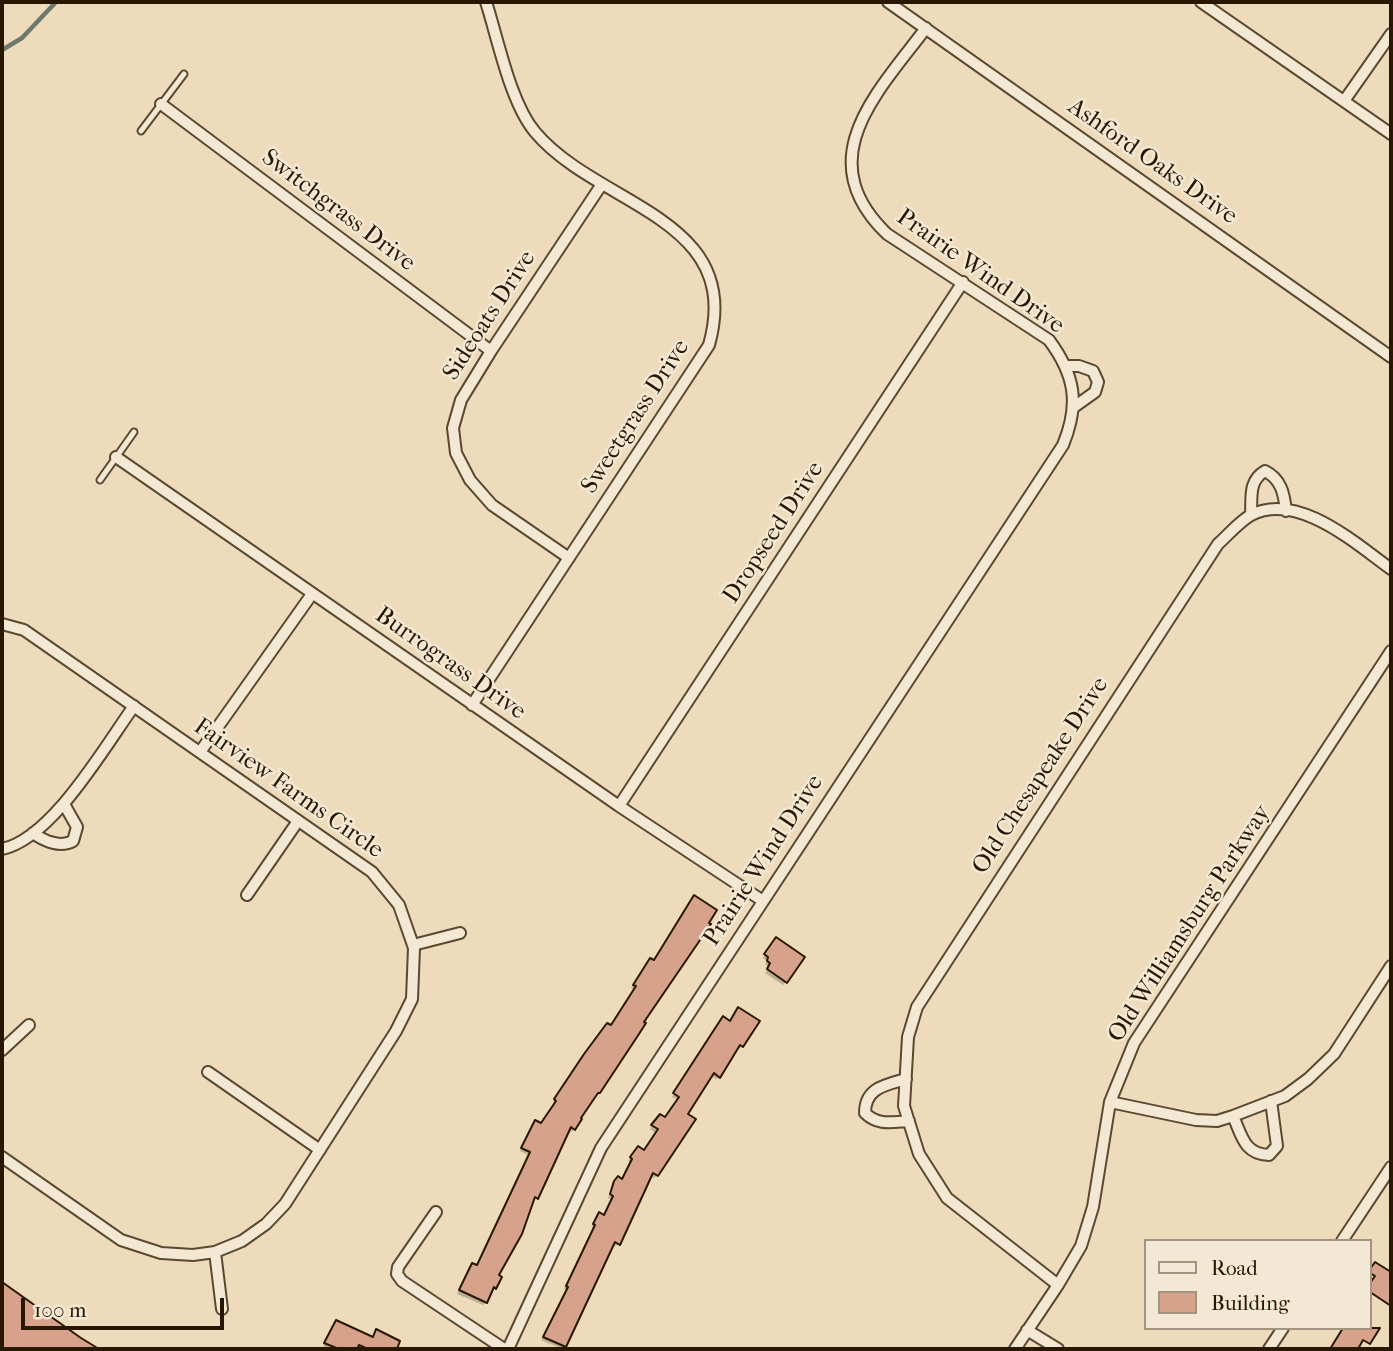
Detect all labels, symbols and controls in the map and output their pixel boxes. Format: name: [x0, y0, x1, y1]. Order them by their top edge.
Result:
street label: Ashford Oaks Drive: [1062, 93, 1242, 231]
street label: Switchgrass Drive: [255, 144, 421, 278]
street label: Prairie Wind Drive: [891, 203, 1069, 341]
street label: Sideoats Drive: [437, 246, 543, 386]
street label: Sweetgrass Drive: [576, 335, 696, 499]
street label: Dropseed Drive: [718, 457, 830, 609]
street label: Burrograss Drive: [369, 601, 531, 727]
street label: Old Chesapeake Drive: [967, 672, 1115, 880]
street label: Fairview Farms Circle: [188, 713, 388, 865]
street label: Prairie Wind Drive: [698, 770, 830, 952]
street label: Old Williamsburg Parkway: [1102, 800, 1278, 1048]
legend: [1144, 1239, 1372, 1330]
text: Road: [1211, 1256, 1258, 1280]
scale bar: [24, 1284, 228, 1328]
text: Building: [1211, 1291, 1289, 1315]
text: 100 m: [34, 1298, 87, 1322]

